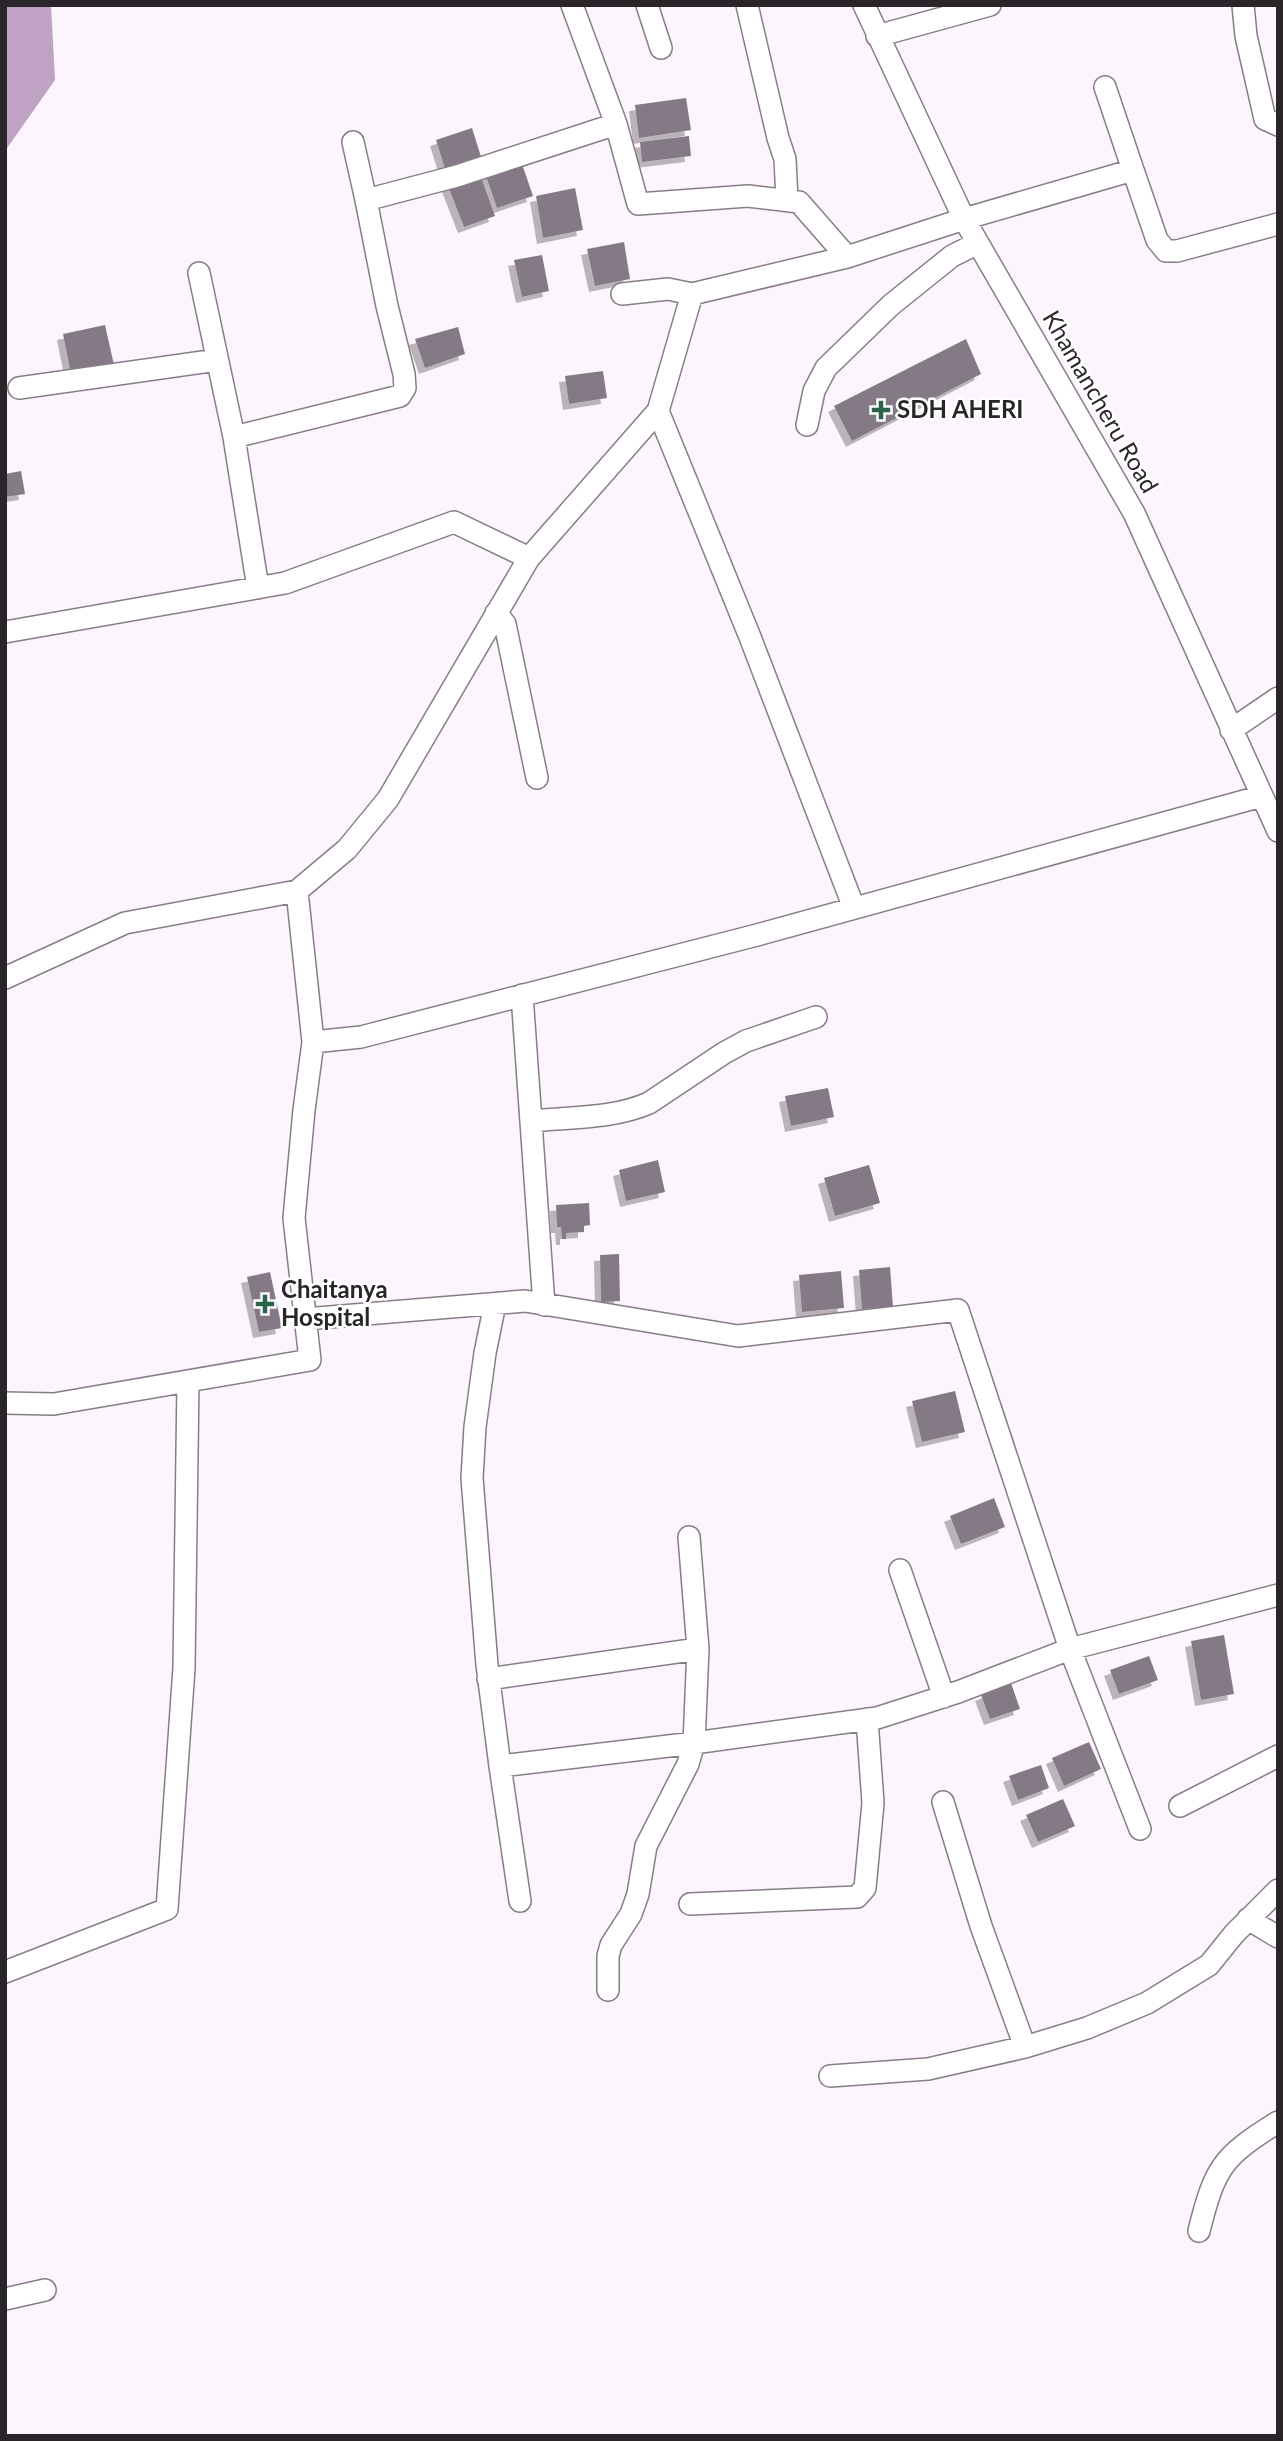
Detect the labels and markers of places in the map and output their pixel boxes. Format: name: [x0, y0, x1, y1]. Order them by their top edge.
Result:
place label: SDH AHERI: [897, 394, 1023, 423]
marker: SDH AHERI: [871, 400, 891, 420]
place label: Chaitanya Hospital: [281, 1274, 388, 1331]
marker: Chaitanya Hospital: [255, 1294, 275, 1314]

